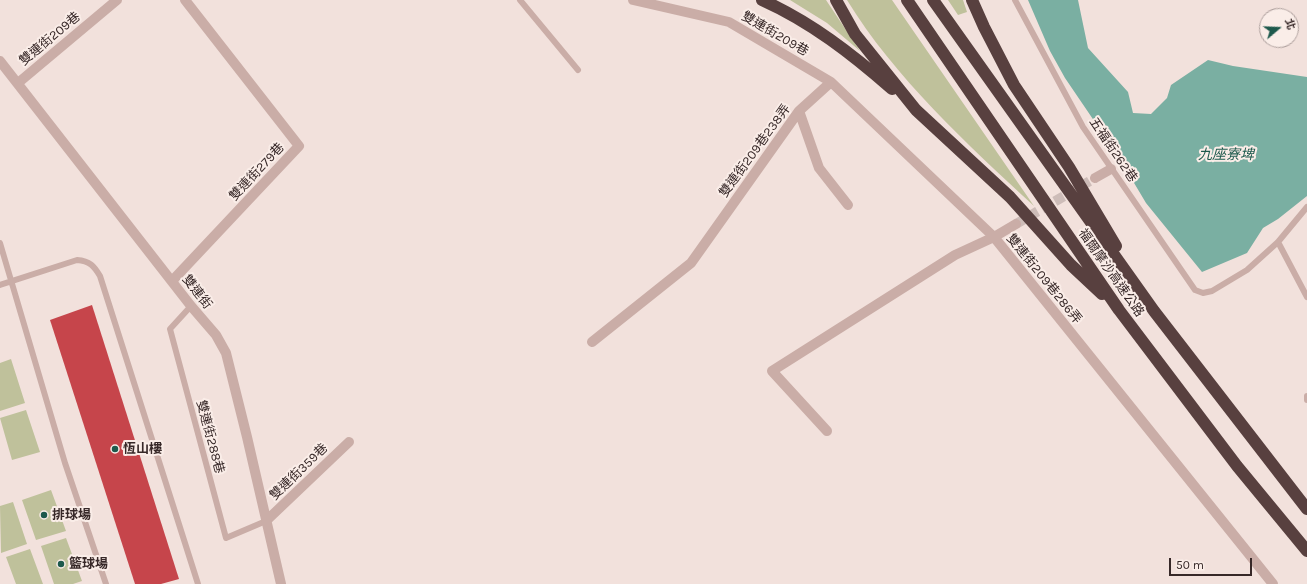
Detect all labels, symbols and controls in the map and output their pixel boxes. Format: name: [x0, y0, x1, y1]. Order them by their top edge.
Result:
north arrow: [1259, 8, 1299, 48]
street label: 雙連街209巷: [16, 9, 84, 69]
street label: 雙連街209巷: [739, 9, 811, 59]
text: 北: [1282, 17, 1298, 32]
street label: 雙連街209巷238弄: [716, 102, 794, 200]
street label: 五福街262巷: [1086, 115, 1140, 185]
street label: 雙連街279巷: [226, 140, 288, 204]
water label: 九座寮埤: [1198, 147, 1254, 163]
street label: 福爾摩沙高速公路: [1075, 226, 1147, 320]
street label: 雙連街209巷286弄: [1003, 231, 1085, 327]
street label: 雙連街: [179, 272, 215, 312]
street label: 雙連街288巷: [193, 399, 227, 475]
street label: 雙連街359巷: [267, 440, 331, 504]
place label: 恆山樓: [123, 441, 162, 457]
marker: 恆山樓: [110, 444, 120, 454]
place label: 排球場: [52, 507, 91, 523]
marker: 排球場: [39, 510, 49, 520]
scale bar: [1171, 550, 1254, 576]
place label: 籃球場: [69, 556, 108, 572]
text: 50 m: [1176, 558, 1204, 572]
marker: 籃球場: [56, 559, 66, 569]

